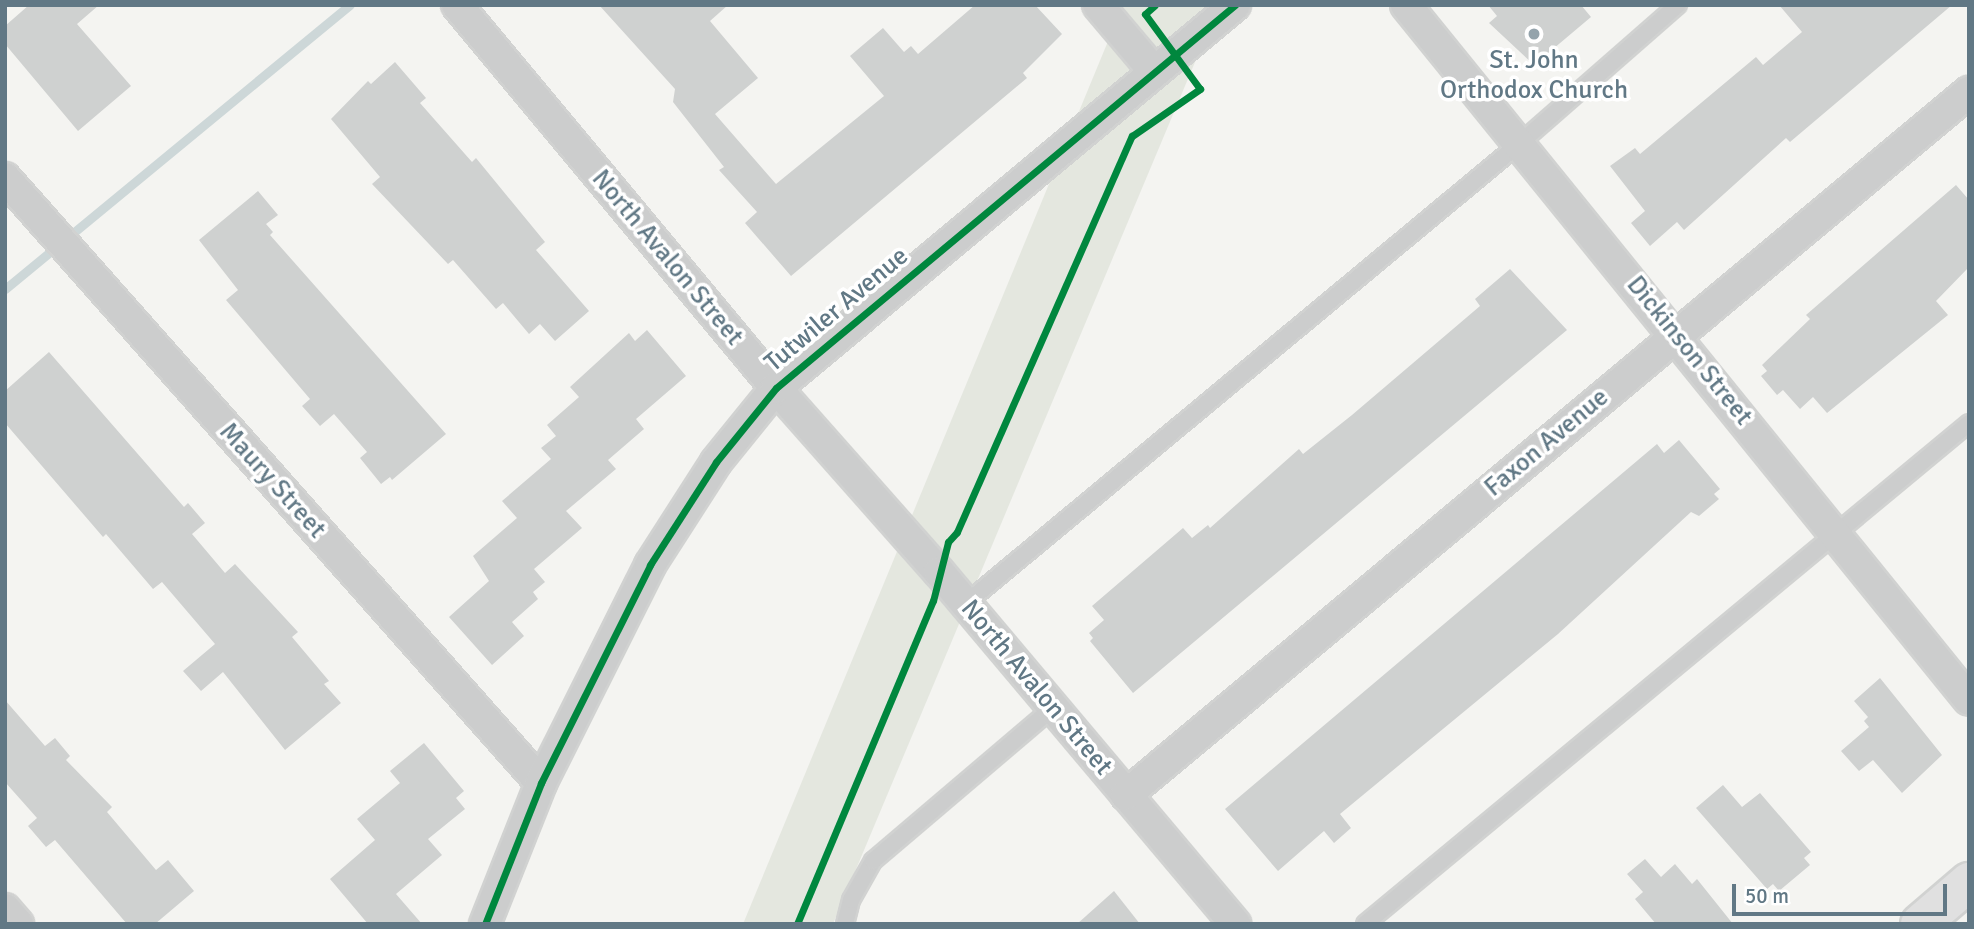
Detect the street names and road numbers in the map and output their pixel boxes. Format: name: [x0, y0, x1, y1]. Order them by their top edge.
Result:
street label: North Avalon Street: [585, 164, 749, 352]
street label: Tutwiler Avenue: [759, 241, 915, 379]
street label: Dickinson Street: [1619, 270, 1759, 432]
street label: Faxon Avenue: [1479, 382, 1615, 504]
street label: Maury Street: [212, 417, 332, 545]
street label: North Avalon Street: [954, 594, 1118, 782]

